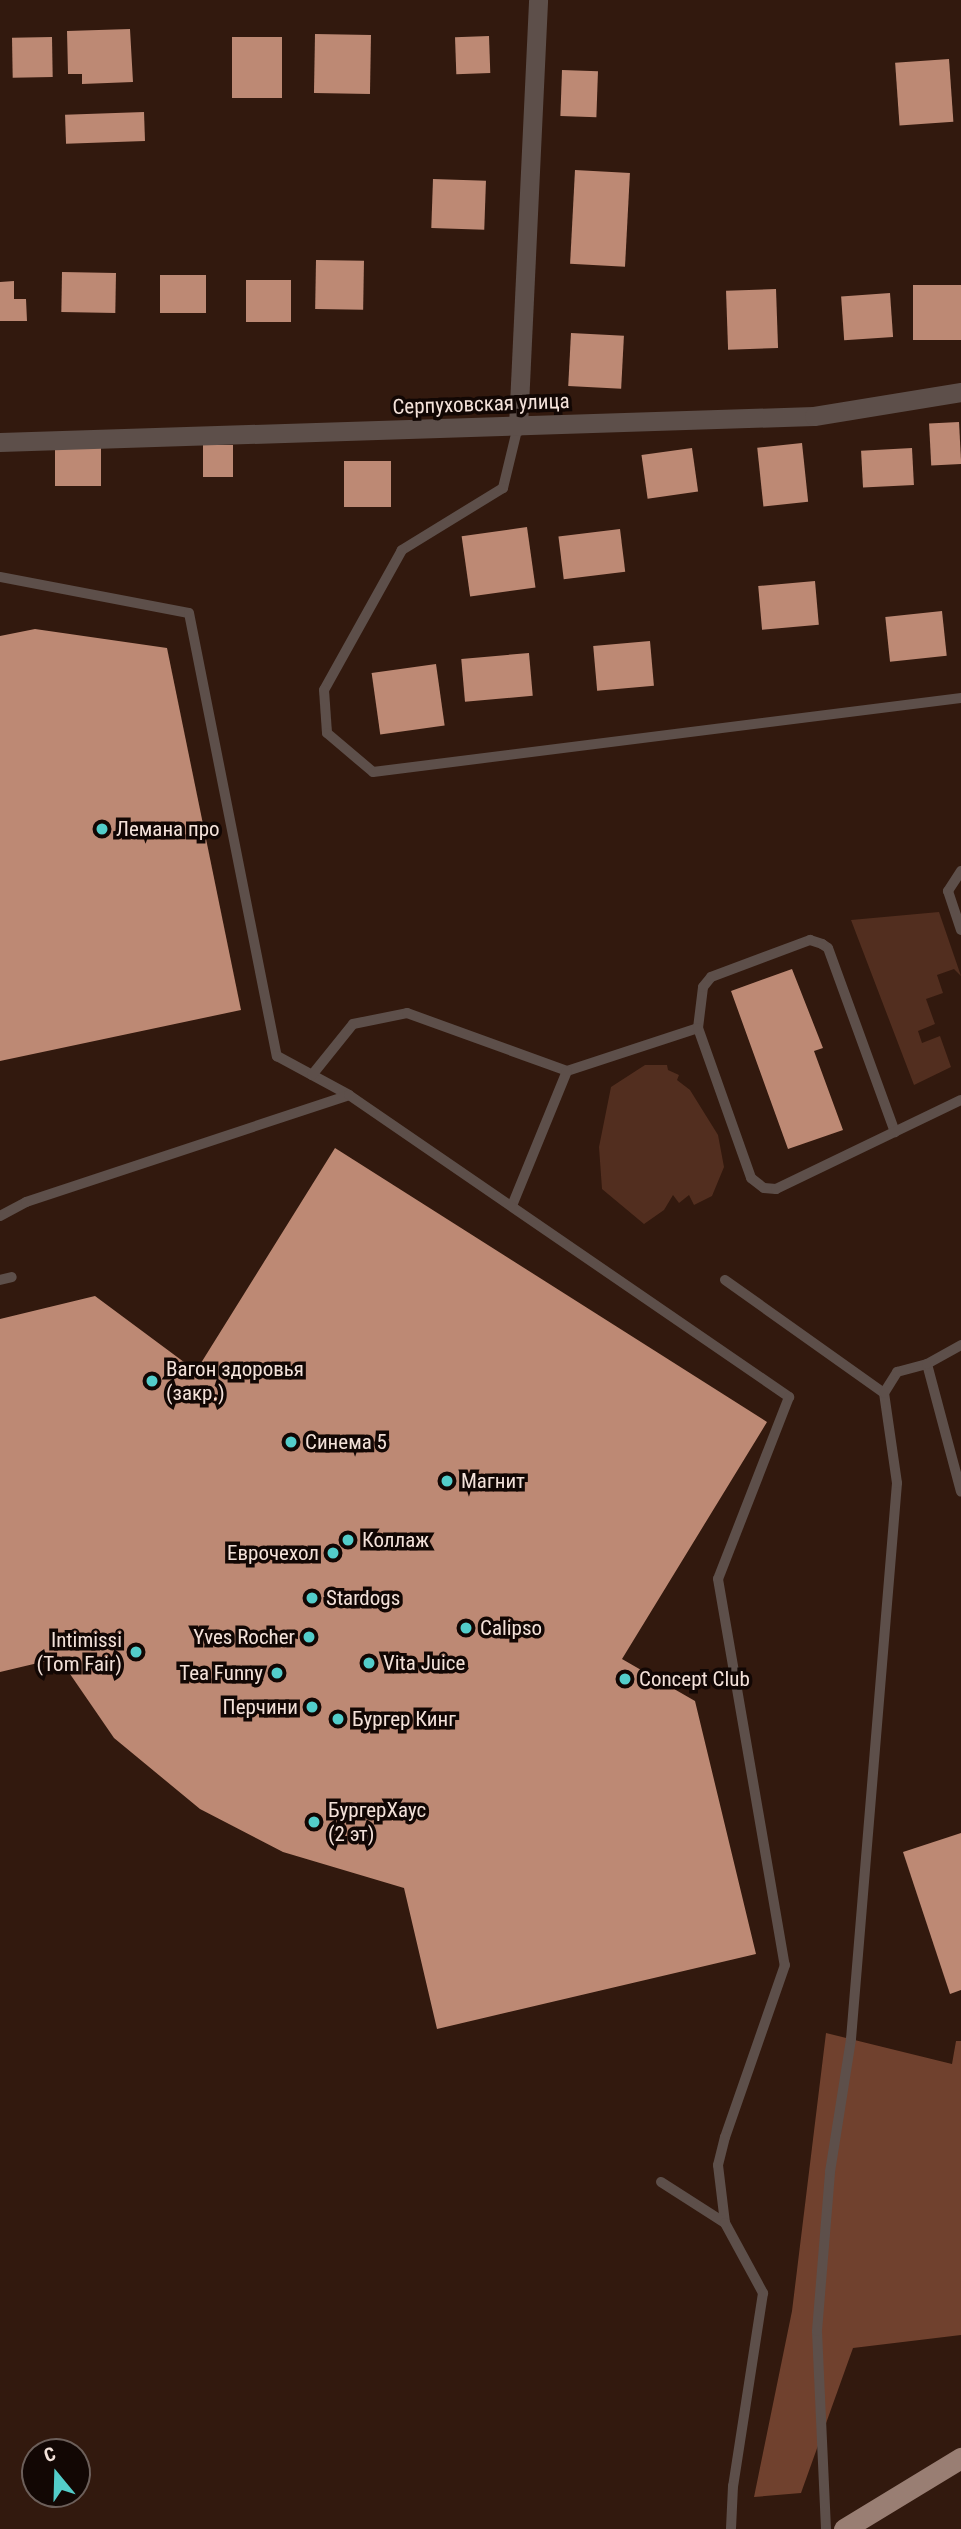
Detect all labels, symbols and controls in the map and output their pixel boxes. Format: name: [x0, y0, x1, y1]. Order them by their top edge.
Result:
street label: Серпуховская улица: [392, 388, 570, 420]
place label: Лемана про: [116, 816, 220, 842]
marker: Лемана про: [94, 821, 110, 837]
place label: Вагон здоровья (закр.): [166, 1356, 304, 1406]
marker: Вагон здоровья (закр.): [144, 1373, 160, 1389]
place label: Синема 5: [305, 1429, 387, 1455]
marker: Синема 5: [283, 1434, 299, 1450]
place label: Магнит: [461, 1468, 525, 1494]
marker: Магнит: [439, 1473, 455, 1489]
place label: Коллаж: [362, 1527, 429, 1553]
marker: Коллаж: [340, 1532, 356, 1548]
place label: Еврочехол: [227, 1540, 319, 1566]
marker: Еврочехол: [325, 1545, 341, 1561]
place label: Stardogs: [326, 1585, 400, 1611]
marker: Stardogs: [304, 1590, 320, 1606]
place label: Calipso: [480, 1615, 542, 1641]
marker: Calipso: [458, 1620, 474, 1636]
place label: Yves Rocher: [193, 1624, 295, 1650]
place label: Intimissi (Tom Fair): [37, 1627, 122, 1677]
marker: Yves Rocher: [301, 1629, 317, 1645]
marker: Intimissi (Tom Fair): [128, 1644, 144, 1660]
place label: Vita Juice: [383, 1650, 465, 1676]
marker: Vita Juice: [361, 1655, 377, 1671]
place label: Tea Funny: [179, 1660, 263, 1686]
marker: Tea Funny: [269, 1665, 285, 1681]
place label: Concept Club: [639, 1666, 750, 1692]
marker: Concept Club: [617, 1671, 633, 1687]
place label: Перчини: [223, 1694, 298, 1720]
marker: Перчини: [304, 1699, 320, 1715]
place label: Бургер Кинг: [352, 1706, 456, 1732]
marker: Бургер Кинг: [330, 1711, 346, 1727]
place label: БургерХаус (2 эт): [328, 1797, 426, 1847]
marker: БургерХаус (2 эт): [306, 1814, 322, 1830]
north arrow: [21, 2438, 91, 2508]
text: С: [41, 2442, 59, 2467]

